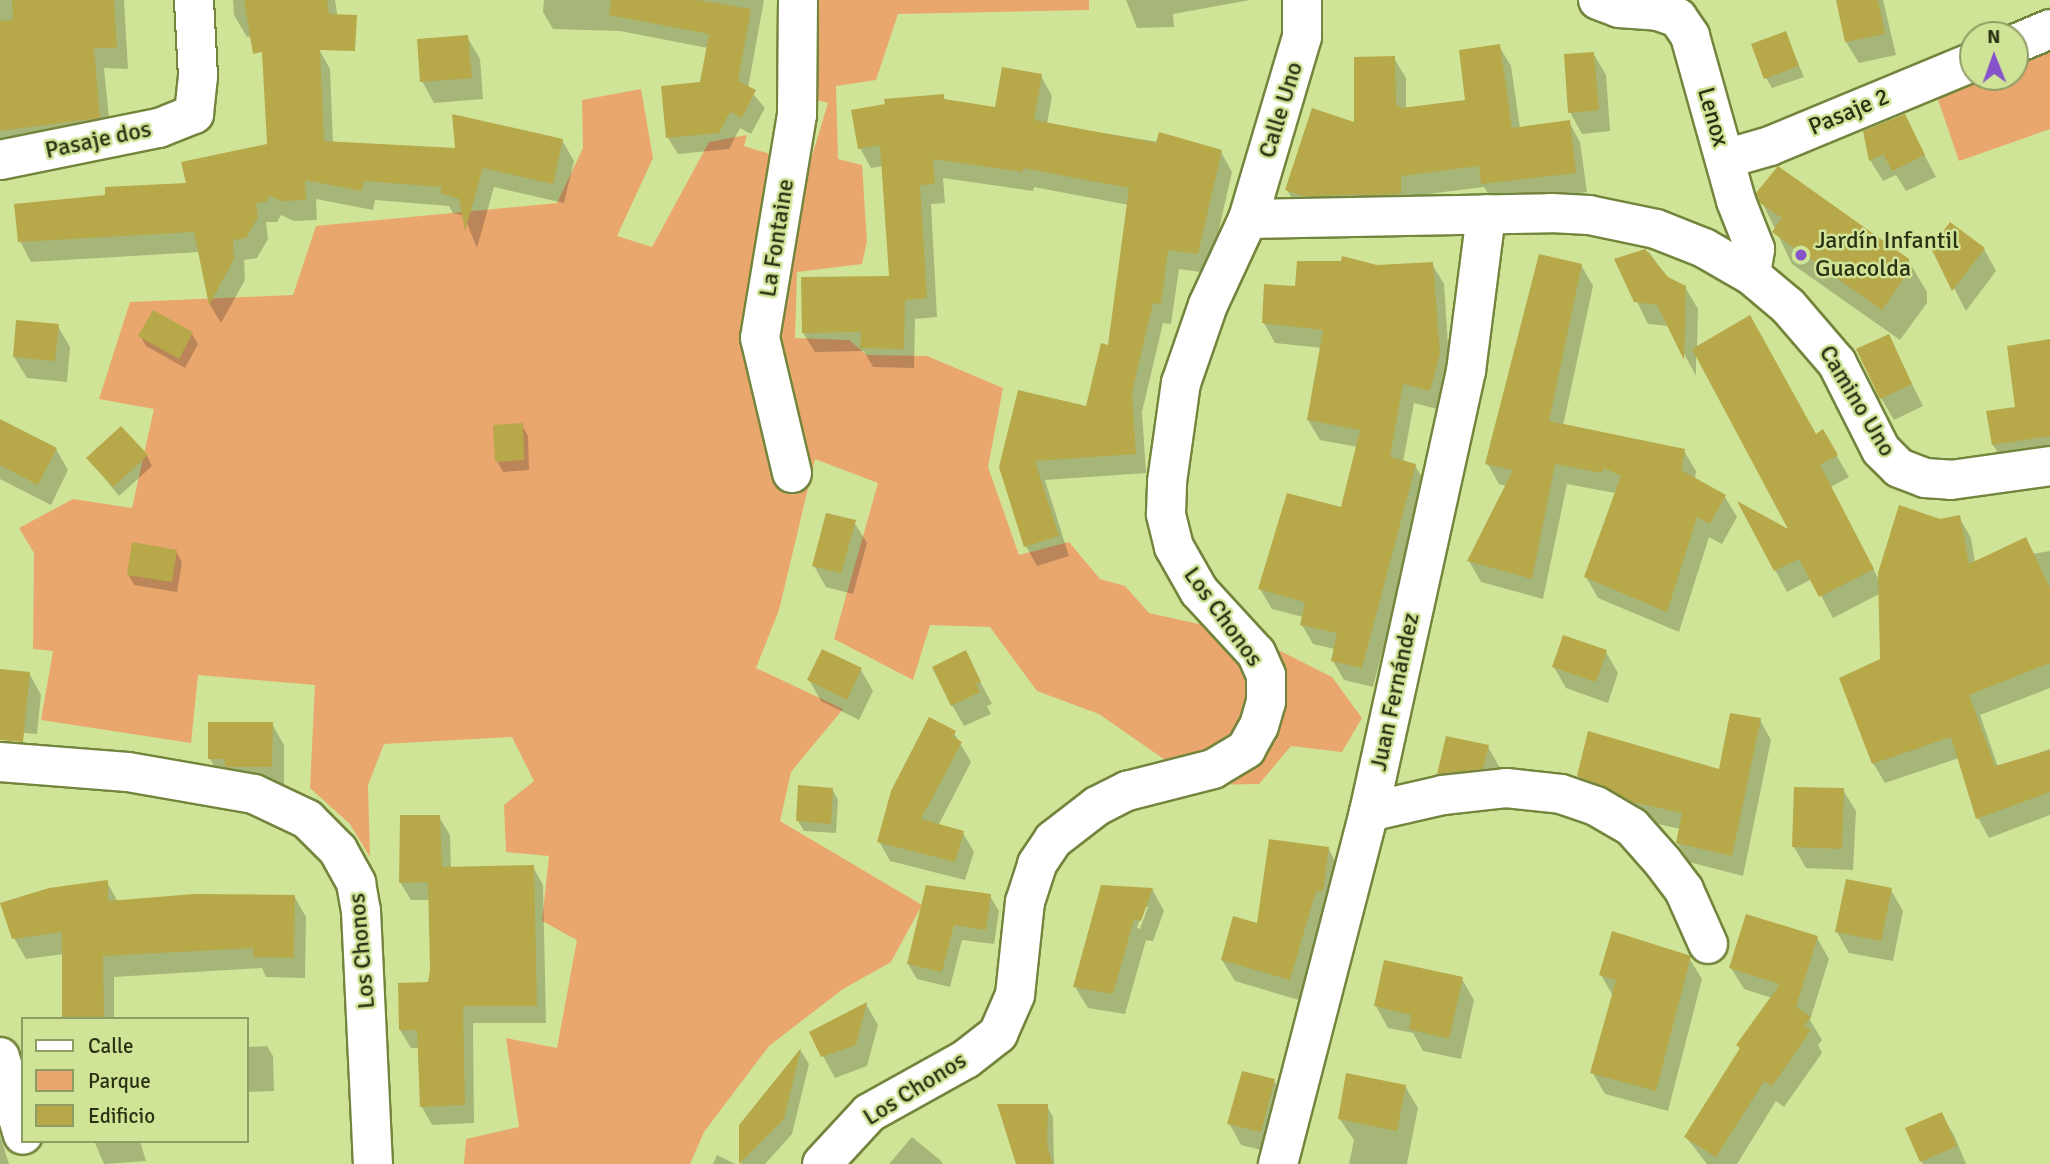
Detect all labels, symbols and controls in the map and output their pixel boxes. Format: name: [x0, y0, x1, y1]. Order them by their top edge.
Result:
north arrow: [1959, 21, 2029, 91]
text: N: [1987, 25, 2000, 49]
street label: Calle Uno: [1253, 58, 1309, 162]
street label: Pasaje 2: [1804, 82, 1894, 142]
street label: Lenox: [1691, 84, 1735, 150]
street label: Pasaje dos: [42, 115, 154, 165]
street label: La Fontaine: [753, 177, 801, 299]
place label: Jardín Infantil Guacolda: [1815, 227, 1959, 283]
marker: Jardín Infantil Guacolda: [1793, 247, 1809, 263]
street label: Camino Uno: [1813, 340, 1901, 462]
street label: Los Chonos: [1177, 562, 1269, 672]
street label: Juan Fernández: [1364, 610, 1426, 774]
street label: Los Chonos: [343, 892, 381, 1010]
legend: [21, 1017, 248, 1143]
text: Calle: [88, 1033, 134, 1059]
street label: Los Chonos: [858, 1046, 972, 1132]
text: Parque: [88, 1068, 151, 1094]
text: Edificio: [88, 1103, 155, 1129]

